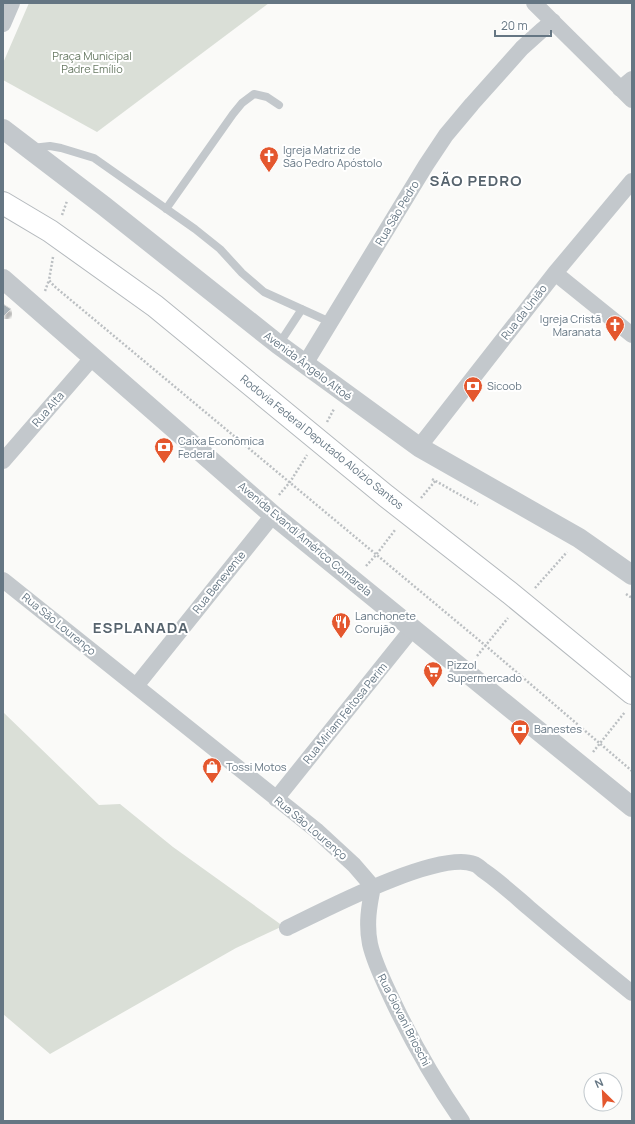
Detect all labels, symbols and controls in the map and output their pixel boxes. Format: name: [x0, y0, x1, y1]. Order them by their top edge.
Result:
scale bar: [495, 12, 551, 38]
text: 20 m: [501, 17, 528, 34]
park label: Praça Municipal Padre Emílio: [52, 48, 132, 76]
place label: Igreja Matriz de São Pedro Apóstolo: [283, 142, 383, 170]
church icon: Igreja Matriz de São Pedro Apóstolo: [258, 145, 280, 173]
district label: SÃO PEDRO: [430, 170, 522, 191]
street label: Rua São Pedro: [371, 177, 422, 248]
street label: Rua da União: [497, 281, 550, 342]
place label: Igreja Cristã Maranata: [540, 311, 601, 339]
church icon: Igreja Cristã Maranata: [604, 314, 626, 342]
street label: Avenida Ângelo Altoé: [261, 328, 356, 404]
street label: Rodovia Federal Deputado Aloízio Santos: [238, 371, 407, 512]
bank icon: Sicoob: [462, 375, 484, 403]
place label: Sicoob: [487, 378, 522, 393]
street label: Rua Alta: [28, 388, 67, 429]
place label: Caixa Econômica Federal: [178, 433, 264, 461]
bank icon: Caixa Econômica Federal: [153, 436, 175, 464]
street label: Avenida Evandi Américo Comarela: [235, 478, 375, 599]
street label: Rua Benevente: [189, 547, 249, 616]
street label: Rua São Lourenço: [19, 589, 100, 658]
place label: Lanchonete Corujão: [355, 608, 416, 636]
restaurant icon: Lanchonete Corujão: [330, 611, 352, 639]
district label: ESPLANADA: [93, 617, 189, 638]
place label: Pizzol Supermercado: [447, 657, 522, 685]
street label: Rua Miriam Feitosa Perim: [299, 659, 390, 766]
supermarket icon: Pizzol Supermercado: [422, 660, 444, 688]
bank icon: Banestes: [509, 718, 531, 746]
place label: Banestes: [534, 721, 582, 736]
shop icon: Tossi Motos: [201, 756, 223, 784]
place label: Tossi Motos: [226, 759, 287, 774]
street label: Rua São Lourenço: [272, 793, 351, 863]
street label: Rua Giovani Brioschi: [375, 971, 434, 1069]
north arrow: [583, 1072, 623, 1112]
text: N: [592, 1074, 605, 1091]

